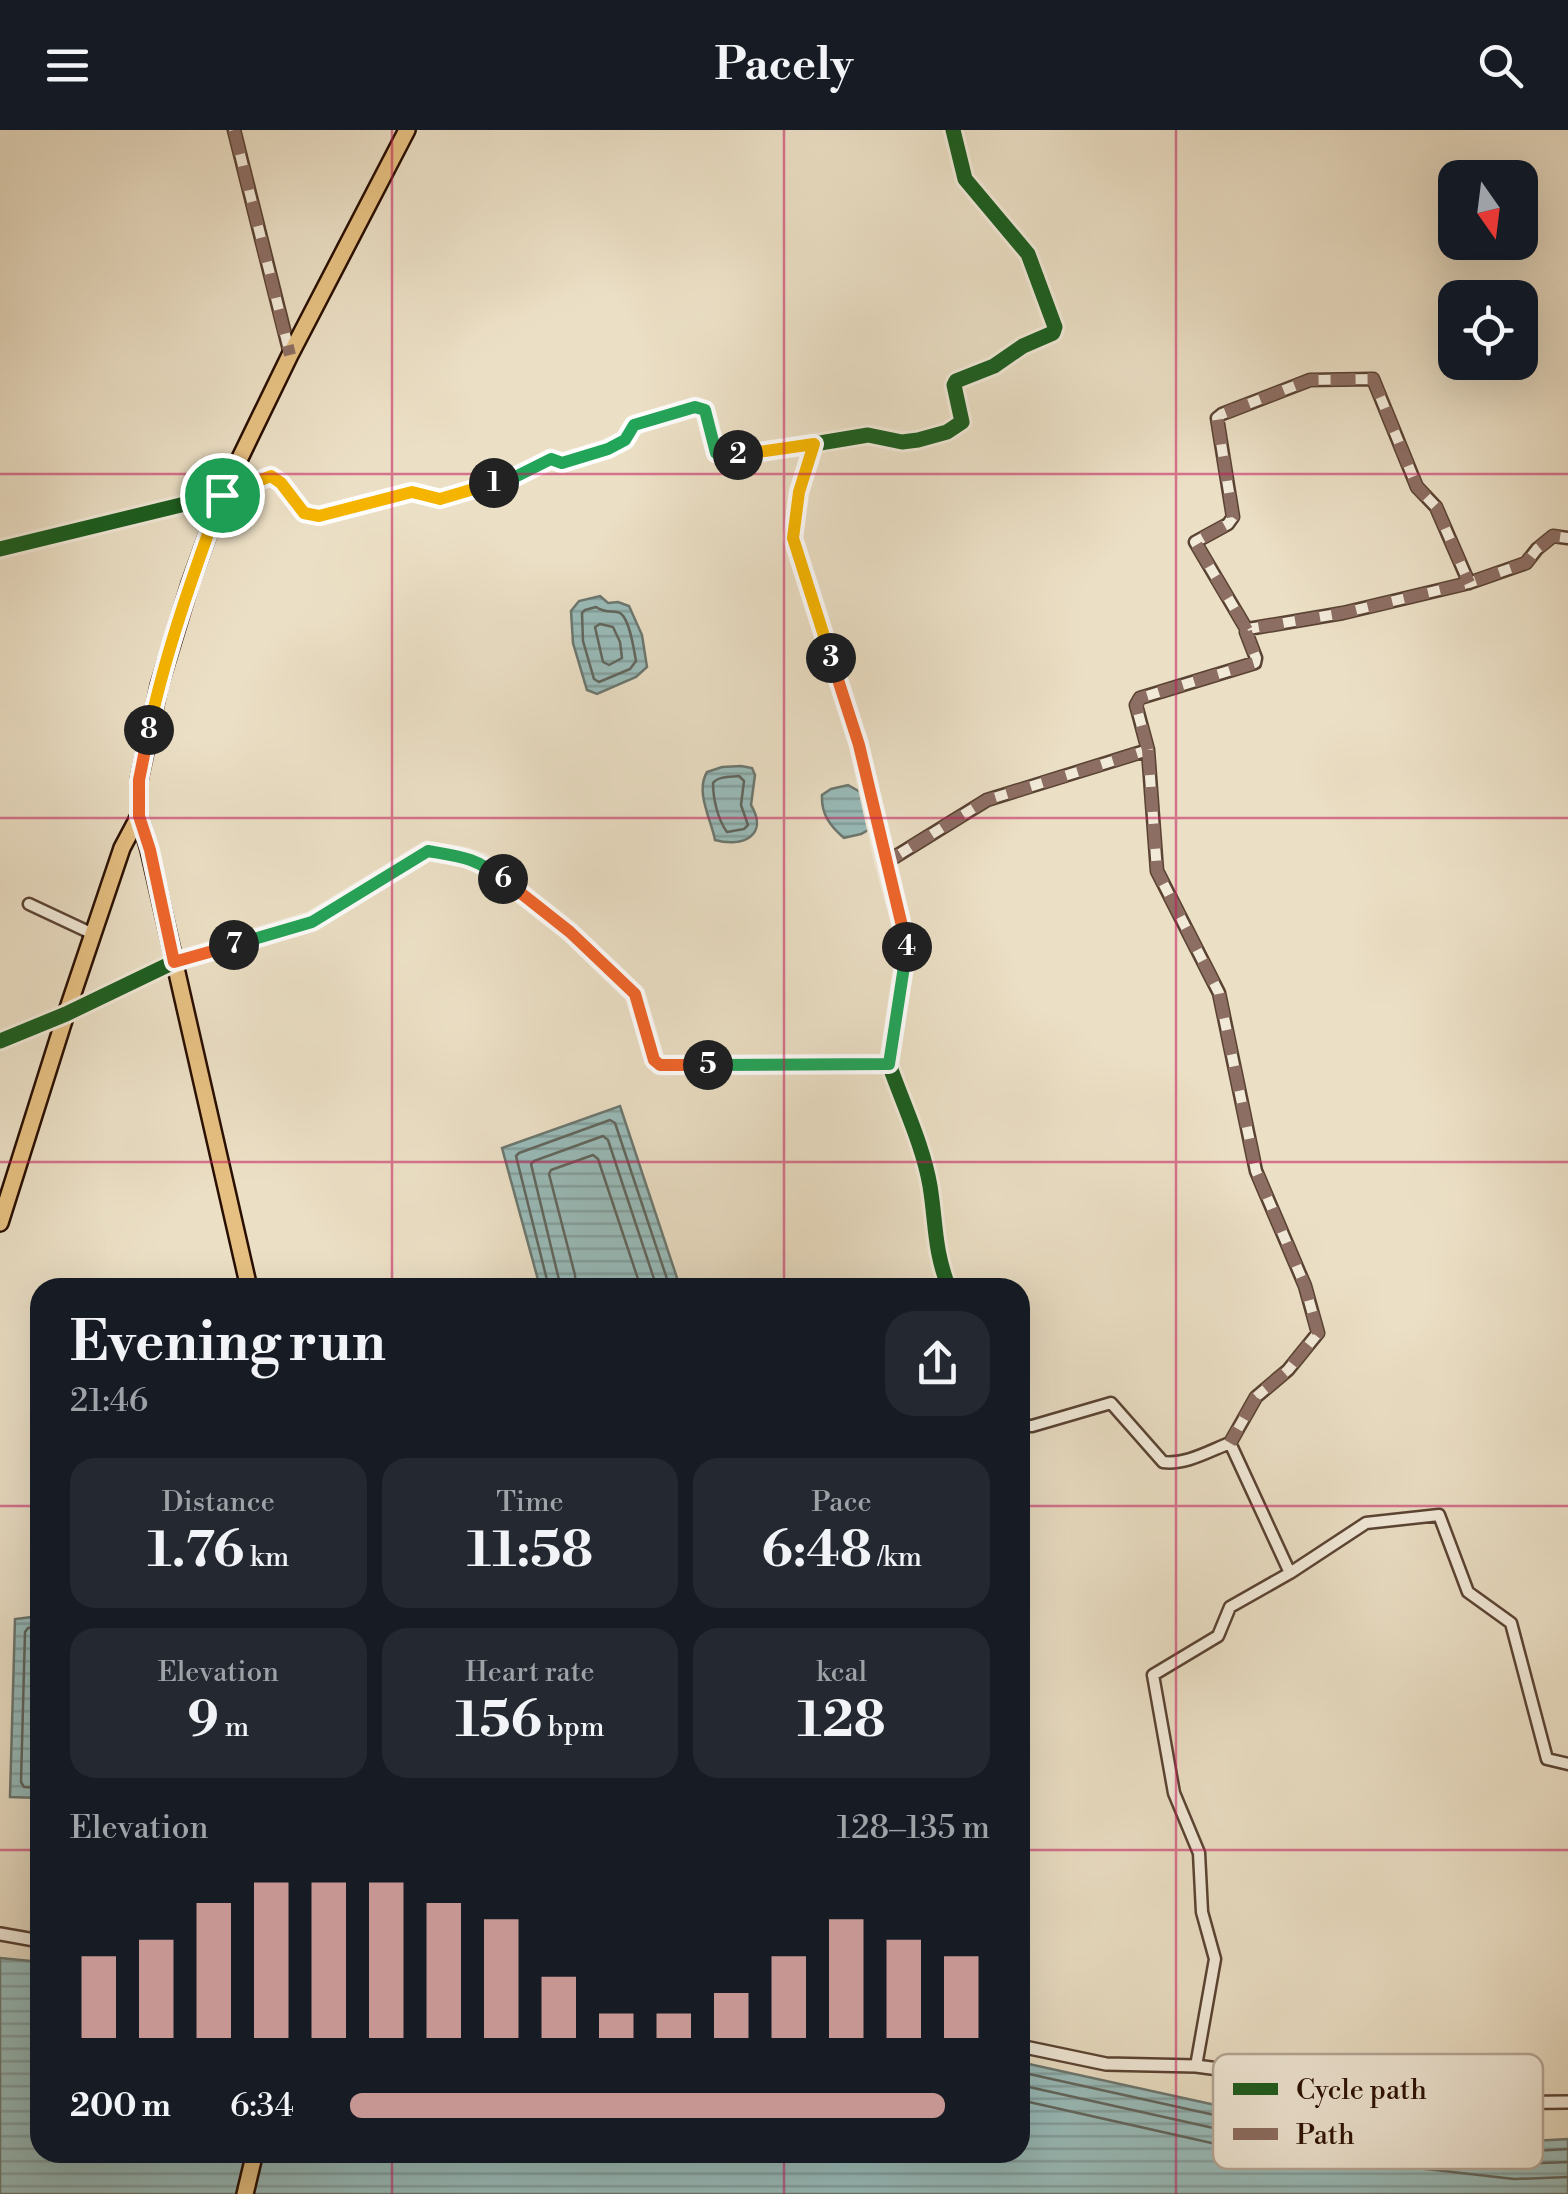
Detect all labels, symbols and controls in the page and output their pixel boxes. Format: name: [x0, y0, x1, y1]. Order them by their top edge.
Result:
text: Pacely: [715, 37, 853, 94]
icon: menu: [40, 38, 95, 93]
icon: search: [1473, 38, 1528, 93]
north arrow: [1438, 160, 1538, 260]
map controls: [1438, 160, 1538, 380]
button: locate: [1438, 280, 1538, 380]
pin: 2: [713, 430, 763, 480]
text: 2: [729, 437, 747, 472]
pin: [180, 453, 265, 538]
pin: 1: [469, 458, 519, 508]
text: 1: [487, 465, 501, 500]
icon: arrive: [195, 468, 250, 523]
pin: 3: [806, 633, 856, 683]
text: 3: [823, 640, 839, 675]
pin: 8: [124, 705, 174, 755]
text: 8: [140, 712, 158, 747]
pin: 6: [478, 854, 528, 904]
text: 6: [494, 861, 512, 896]
pin: 7: [209, 920, 259, 970]
pin: 4: [882, 922, 932, 972]
text: 7: [226, 927, 242, 962]
text: 4: [898, 929, 916, 964]
pin: 5: [683, 1040, 733, 1090]
text: 5: [699, 1047, 717, 1082]
text: Evening run: [70, 1309, 386, 1378]
button: share: [885, 1311, 990, 1416]
text: 21:46: [70, 1381, 148, 1421]
text: Distance: [162, 1485, 275, 1520]
text: Time: [496, 1485, 564, 1520]
text: Pace: [812, 1485, 872, 1520]
text: 1.76: [147, 1520, 244, 1582]
text: 11:58: [467, 1520, 593, 1582]
text: 6:48: [761, 1520, 872, 1582]
text: km: [244, 1540, 289, 1575]
text: /km: [872, 1540, 922, 1575]
text: Elevation: [158, 1655, 279, 1690]
text: Heart rate: [465, 1655, 595, 1690]
text: kcal: [816, 1655, 867, 1690]
text: 9: [187, 1690, 219, 1752]
text: 156: [456, 1690, 542, 1752]
text: 128: [798, 1690, 886, 1752]
text: m: [219, 1710, 249, 1745]
text: bpm: [542, 1710, 604, 1745]
text: Elevation: [70, 1808, 209, 1848]
text: 128–135 m: [837, 1808, 990, 1848]
legend: [1213, 2054, 1543, 2169]
text: Cycle path: [1296, 2073, 1427, 2108]
text: 200 m: [70, 2086, 171, 2126]
text: 6:34: [230, 2086, 294, 2126]
text: Path: [1296, 2118, 1355, 2153]

